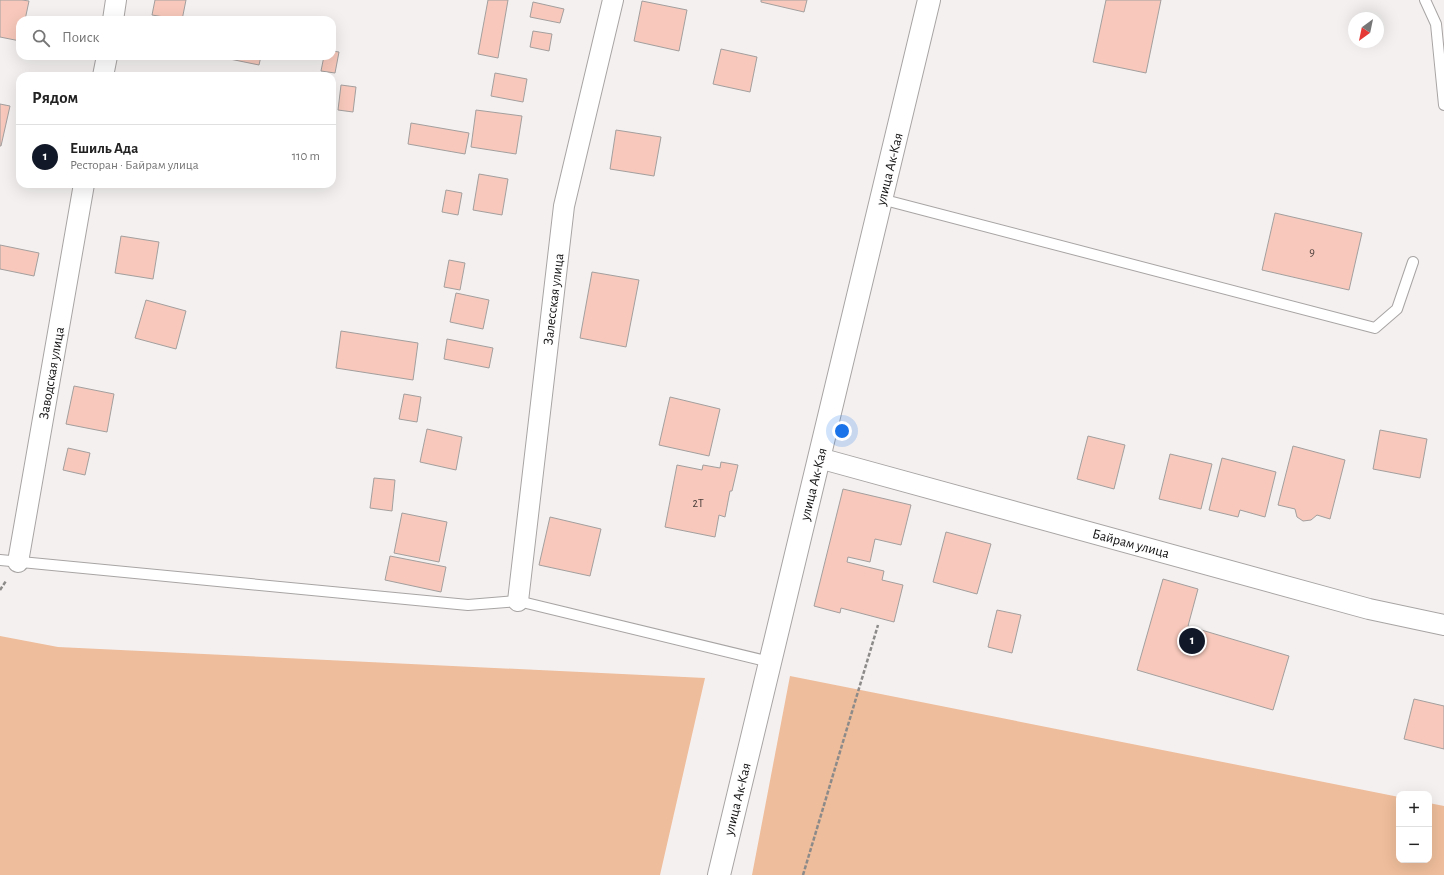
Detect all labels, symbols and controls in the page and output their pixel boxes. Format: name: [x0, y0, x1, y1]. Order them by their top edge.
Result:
north arrow: [1348, 12, 1384, 48]
search box: [16, 16, 336, 60]
icon: search: [30, 27, 52, 49]
text: Поиск: [62, 30, 100, 45]
text: Рядом: [32, 89, 78, 106]
street label: улица Ак-Кая: [874, 131, 906, 208]
text: Ешиль Ада: [70, 141, 138, 156]
text: 1: [43, 150, 47, 163]
text: 110 m: [292, 150, 320, 163]
text: Ресторан · Байрам улица: [70, 159, 199, 172]
house number: 9: [1309, 246, 1315, 258]
street label: Залесская улица: [541, 252, 567, 346]
street label: Заводская улица: [37, 325, 67, 421]
your location: [832, 421, 852, 441]
street label: улица Ак-Кая: [798, 446, 830, 523]
house number: 2Т: [692, 497, 704, 509]
street label: Байрам улица: [1091, 527, 1171, 561]
pin: 1: [1179, 626, 1205, 656]
street label: улица Ак-Кая: [722, 761, 754, 838]
map controls: [1396, 791, 1432, 863]
button: +: [1396, 791, 1432, 827]
button: −: [1396, 827, 1432, 863]

